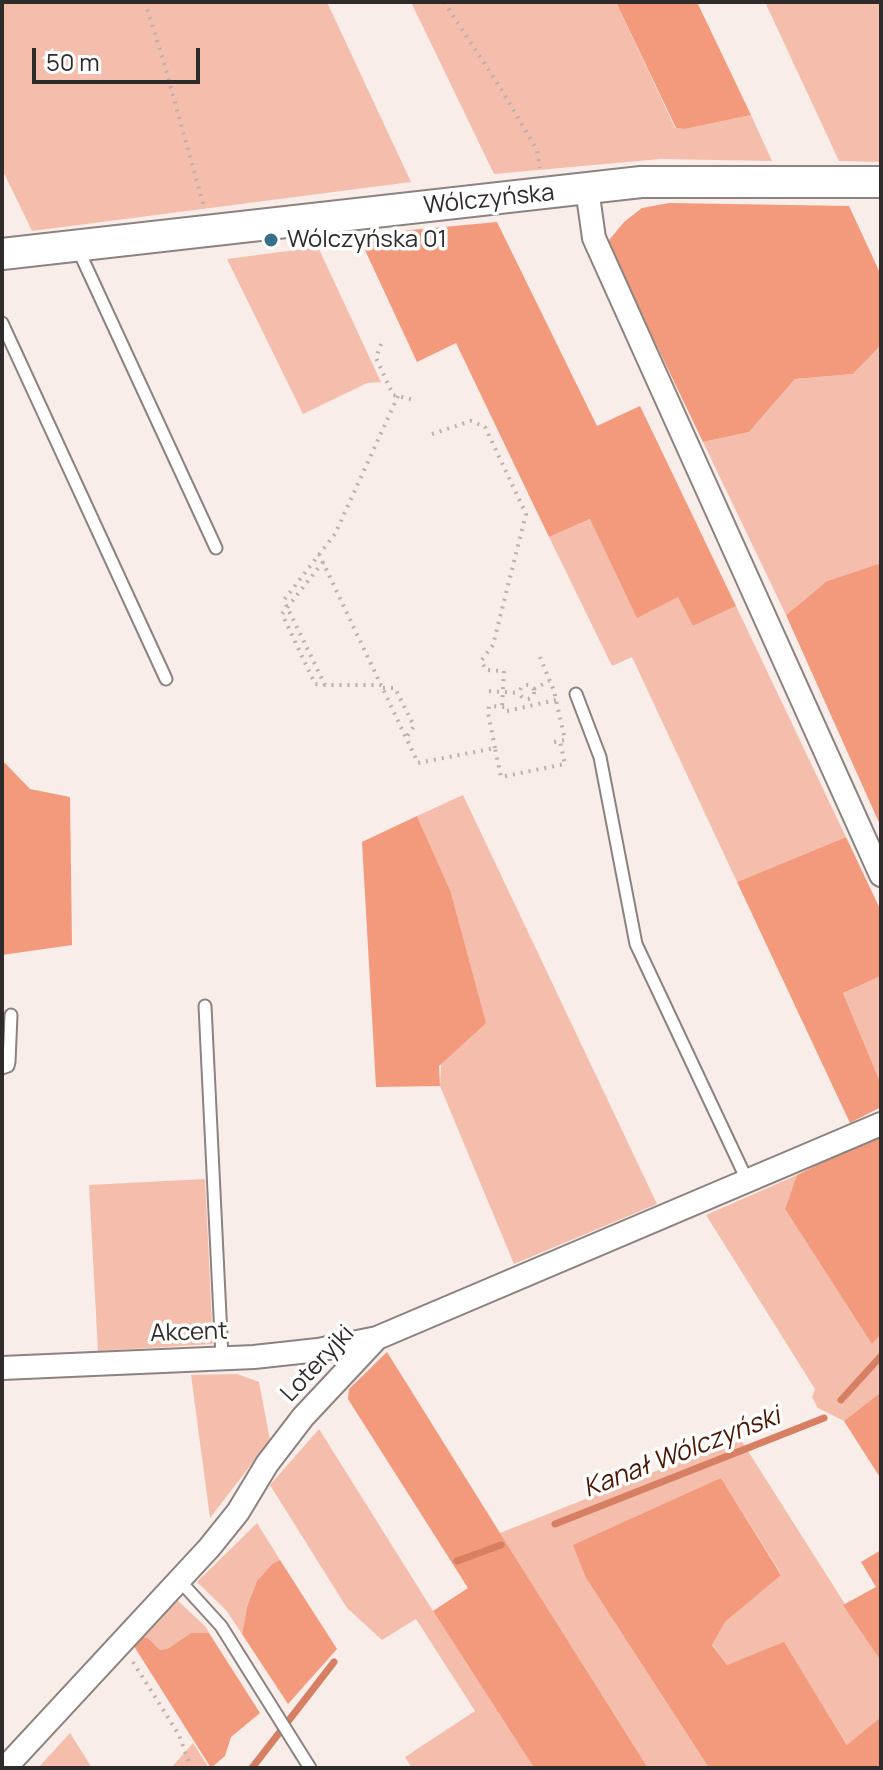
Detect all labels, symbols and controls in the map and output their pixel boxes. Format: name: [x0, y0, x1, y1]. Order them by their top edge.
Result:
scale bar: [36, 32, 204, 82]
text: 50 m: [46, 45, 100, 78]
street label: Wólczyńska: [422, 179, 556, 221]
place label: Wólczyńska 01: [287, 226, 447, 254]
marker: Wólczyńska 01: [262, 231, 280, 249]
street label: Akcent: [150, 1317, 228, 1349]
street label: Loteryjki: [275, 1320, 361, 1408]
water label: Kanał Wólczyński: [579, 1401, 785, 1505]

